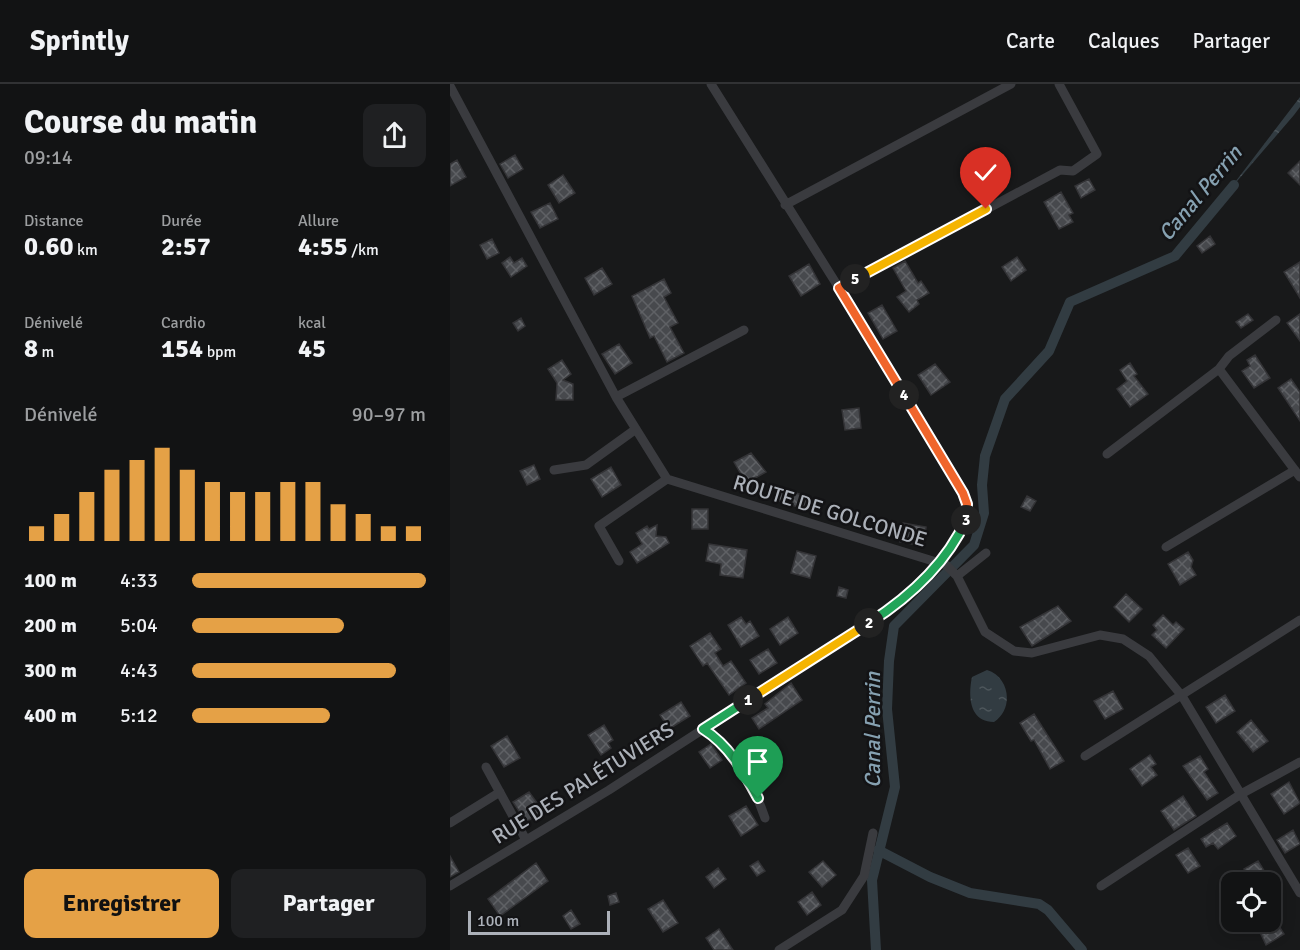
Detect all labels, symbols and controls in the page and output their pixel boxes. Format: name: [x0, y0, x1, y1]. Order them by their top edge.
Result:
text: Sprintly: [30, 24, 129, 58]
text: Carte: [1006, 28, 1055, 54]
text: Calques: [1088, 28, 1159, 54]
text: Partager: [1192, 28, 1270, 54]
text: Course du matin: [24, 102, 257, 143]
button: share: [363, 104, 426, 167]
water label: Canal Perrin: [1152, 139, 1248, 246]
text: 09:14: [24, 145, 73, 170]
pin: [960, 147, 1011, 209]
icon: check: [969, 156, 1002, 189]
text: Distance: [24, 211, 84, 231]
text: Durée: [161, 211, 202, 231]
text: Allure: [298, 211, 339, 231]
text: 0.60: [24, 231, 74, 263]
text: 2:57: [161, 231, 211, 263]
text: 4:55: [298, 231, 348, 263]
text: km: [74, 240, 98, 260]
text: /km: [348, 240, 379, 260]
pin: 5: [840, 264, 870, 294]
text: 5: [851, 269, 859, 289]
text: Dénivelé: [24, 313, 83, 333]
text: Cardio: [161, 313, 206, 333]
text: kcal: [298, 313, 326, 333]
text: 8: [24, 333, 38, 365]
text: 154: [161, 333, 203, 365]
text: 45: [298, 333, 326, 365]
text: m: [38, 342, 54, 362]
text: bpm: [203, 342, 236, 362]
pin: 4: [889, 380, 919, 410]
text: 4: [900, 385, 908, 405]
text: Dénivelé: [24, 402, 98, 427]
text: 90–97 m: [352, 402, 426, 427]
street label: ROUTE DE GOLCONDE: [730, 469, 930, 553]
pin: 3: [951, 505, 981, 535]
text: 3: [962, 510, 970, 530]
text: 100 m: [24, 568, 77, 593]
text: 4:33: [120, 568, 158, 593]
pin: 2: [854, 608, 884, 638]
text: 200 m: [24, 613, 77, 638]
text: 5:04: [120, 613, 158, 638]
text: 2: [865, 613, 873, 633]
text: 300 m: [24, 658, 77, 683]
text: 4:43: [120, 658, 158, 683]
water label: Canal Perrin: [859, 671, 886, 788]
pin: 1: [733, 685, 763, 715]
text: 1: [744, 690, 752, 710]
text: 400 m: [24, 703, 77, 728]
text: 5:12: [120, 703, 158, 728]
street label: RUE DES PALÉTUVIERS: [487, 716, 679, 850]
pin: [732, 736, 783, 798]
icon: arrive: [741, 745, 774, 778]
button: Enregistrer: [24, 869, 219, 938]
button: Partager: [231, 869, 426, 938]
map controls: [1221, 872, 1281, 932]
button: locate: [1221, 872, 1281, 932]
scale bar: [468, 908, 610, 936]
text: 100 m: [477, 911, 519, 931]

